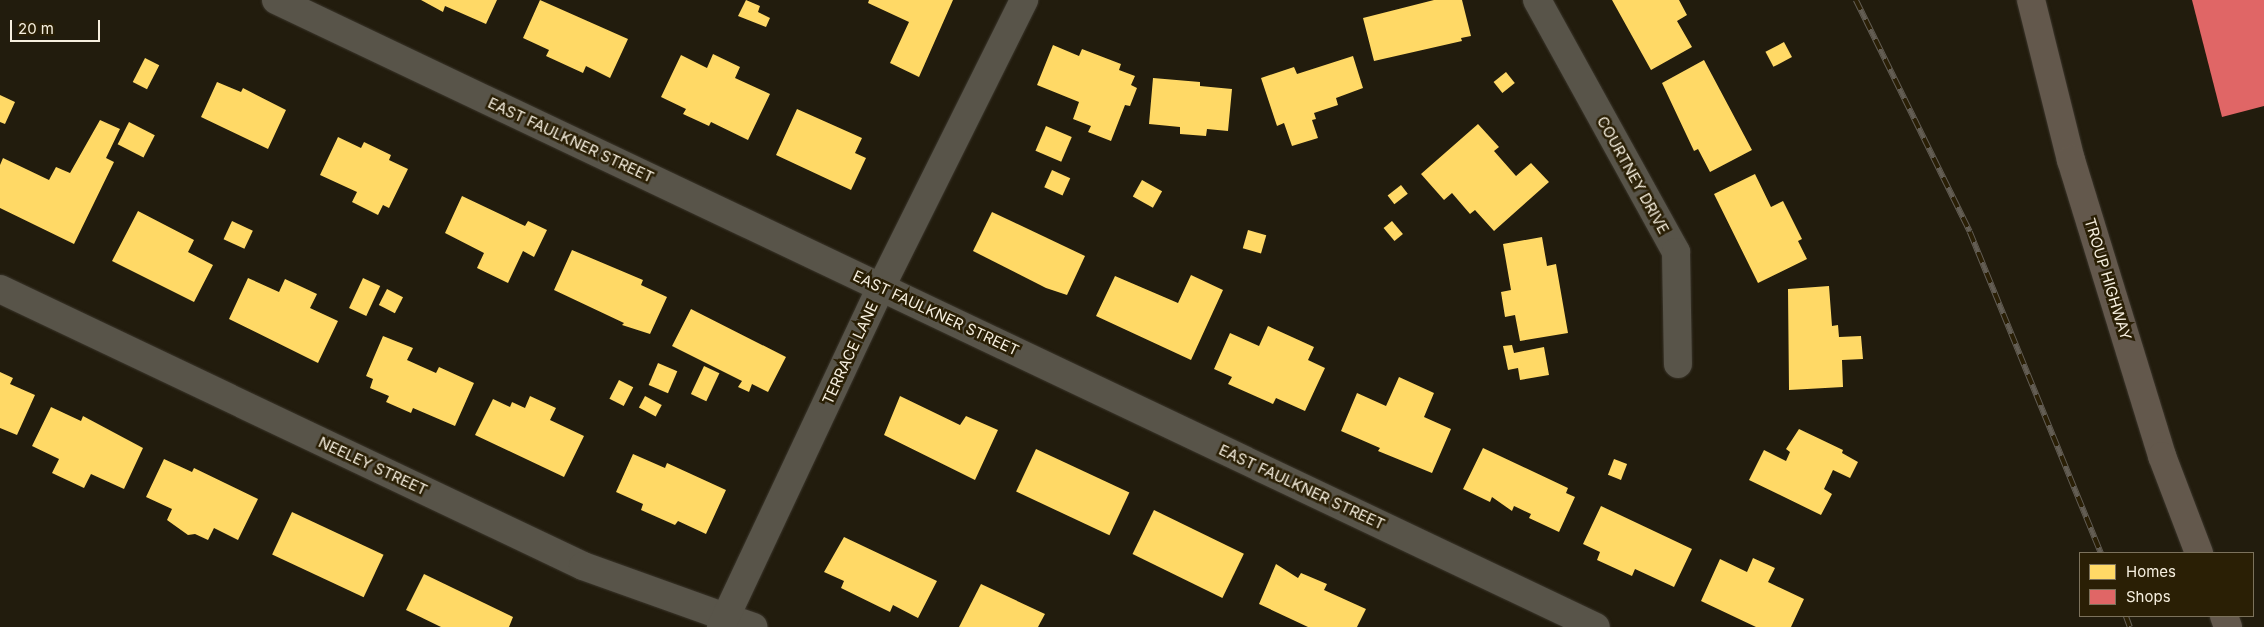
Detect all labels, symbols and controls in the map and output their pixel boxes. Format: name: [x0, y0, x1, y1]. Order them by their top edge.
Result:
scale bar: [12, 10, 102, 42]
text: 20 m: [18, 19, 54, 38]
street label: EAST FAULKNER STREET: [485, 94, 657, 186]
street label: COURTNEY DRIVE: [1593, 113, 1673, 237]
street label: TROUP HIGHWAY: [2081, 216, 2135, 342]
street label: EAST FAULKNER STREET: [850, 267, 1022, 359]
street label: TERRACE LANE: [818, 299, 882, 407]
street label: NEELEY STREET: [316, 433, 430, 499]
street label: EAST FAULKNER STREET: [1216, 441, 1388, 533]
legend: [2079, 552, 2254, 617]
text: Homes: [2126, 562, 2176, 581]
text: Shops: [2126, 587, 2171, 606]

